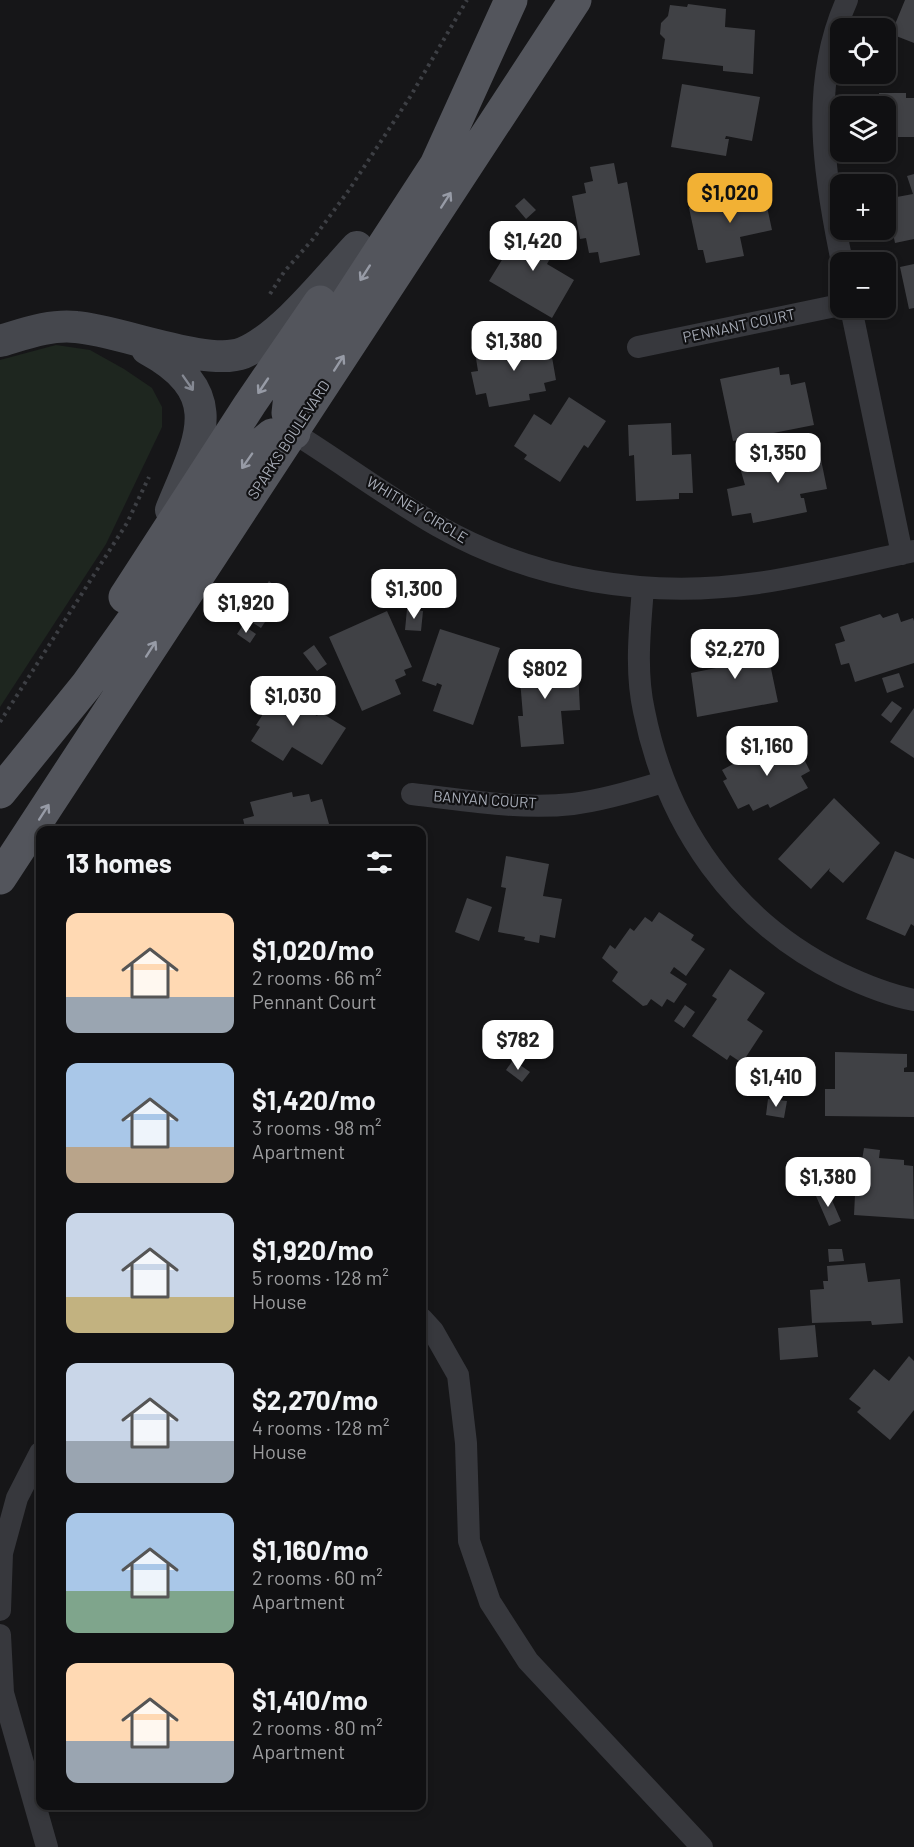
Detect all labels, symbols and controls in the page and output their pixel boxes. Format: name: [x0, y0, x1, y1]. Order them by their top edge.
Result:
map controls: [830, 18, 896, 318]
button: locate: [830, 18, 896, 84]
button: layers: [830, 96, 896, 162]
pin: $1,020: [681, 173, 779, 224]
button: +: [830, 174, 896, 240]
text: $1,020: [701, 180, 759, 204]
one-way arrow: [440, 192, 452, 209]
pin: $1,420: [484, 221, 582, 272]
text: $1,420: [504, 228, 562, 252]
button: −: [830, 252, 896, 318]
one-way arrow: [359, 264, 371, 281]
street label: PENNANT COURT: [681, 304, 797, 346]
pin: $1,380: [465, 321, 563, 372]
text: $1,380: [486, 328, 542, 352]
one-way arrow: [333, 356, 345, 372]
one-way arrow: [182, 374, 194, 391]
street label: SPARKS BOULEVARD: [243, 377, 333, 502]
one-way arrow: [256, 377, 269, 394]
pin: $1,350: [729, 433, 827, 484]
text: $1,350: [750, 440, 806, 464]
one-way arrow: [241, 452, 253, 469]
street label: WHITNEY CIRCLE: [364, 472, 471, 546]
pin: $1,300: [365, 569, 463, 620]
text: $1,300: [385, 576, 443, 600]
pin: $1,920: [197, 583, 295, 634]
text: $1,920: [217, 590, 275, 614]
pin: $2,270: [686, 629, 784, 680]
text: $2,270: [705, 636, 765, 660]
one-way arrow: [145, 641, 158, 658]
pin: $802: [509, 649, 581, 700]
text: $802: [523, 656, 567, 680]
pin: $1,030: [244, 676, 342, 727]
text: $1,030: [265, 683, 321, 707]
pin: $1,160: [718, 726, 816, 777]
text: $1,160: [740, 733, 794, 757]
street label: BANYAN COURT: [433, 786, 537, 812]
one-way arrow: [38, 804, 50, 821]
icon: filters: [363, 846, 396, 879]
text: 13 homes: [66, 847, 172, 878]
text: $1,020/mo: [252, 934, 374, 965]
icon: home: [114, 937, 186, 1009]
text: 2 rooms · 66 m²: [252, 965, 382, 989]
text: Pennant Court: [252, 989, 377, 1013]
pin: $782: [482, 1020, 554, 1071]
text: $782: [496, 1027, 540, 1051]
pin: $1,410: [727, 1057, 825, 1108]
text: $1,410: [750, 1064, 802, 1088]
text: $1,420/mo: [252, 1084, 376, 1115]
icon: home: [114, 1087, 186, 1159]
text: 3 rooms · 98 m²: [252, 1115, 382, 1139]
text: Apartment: [252, 1139, 345, 1163]
pin: $1,380: [779, 1157, 877, 1208]
text: $1,380: [800, 1164, 856, 1188]
text: $1,920/mo: [252, 1234, 374, 1265]
icon: home: [114, 1237, 186, 1309]
text: 5 rooms · 128 m²: [252, 1265, 389, 1289]
text: House: [252, 1289, 307, 1313]
text: $2,270/mo: [252, 1384, 378, 1415]
icon: home: [114, 1387, 186, 1459]
text: 4 rooms · 128 m²: [252, 1415, 390, 1439]
text: House: [252, 1439, 307, 1463]
text: $1,160/mo: [252, 1534, 369, 1565]
icon: home: [114, 1537, 186, 1609]
text: 2 rooms · 60 m²: [252, 1565, 383, 1589]
text: Apartment: [252, 1589, 345, 1613]
text: $1,410/mo: [252, 1684, 368, 1715]
icon: home: [114, 1687, 186, 1759]
text: 2 rooms · 80 m²: [252, 1715, 383, 1739]
text: Apartment: [252, 1739, 345, 1763]

